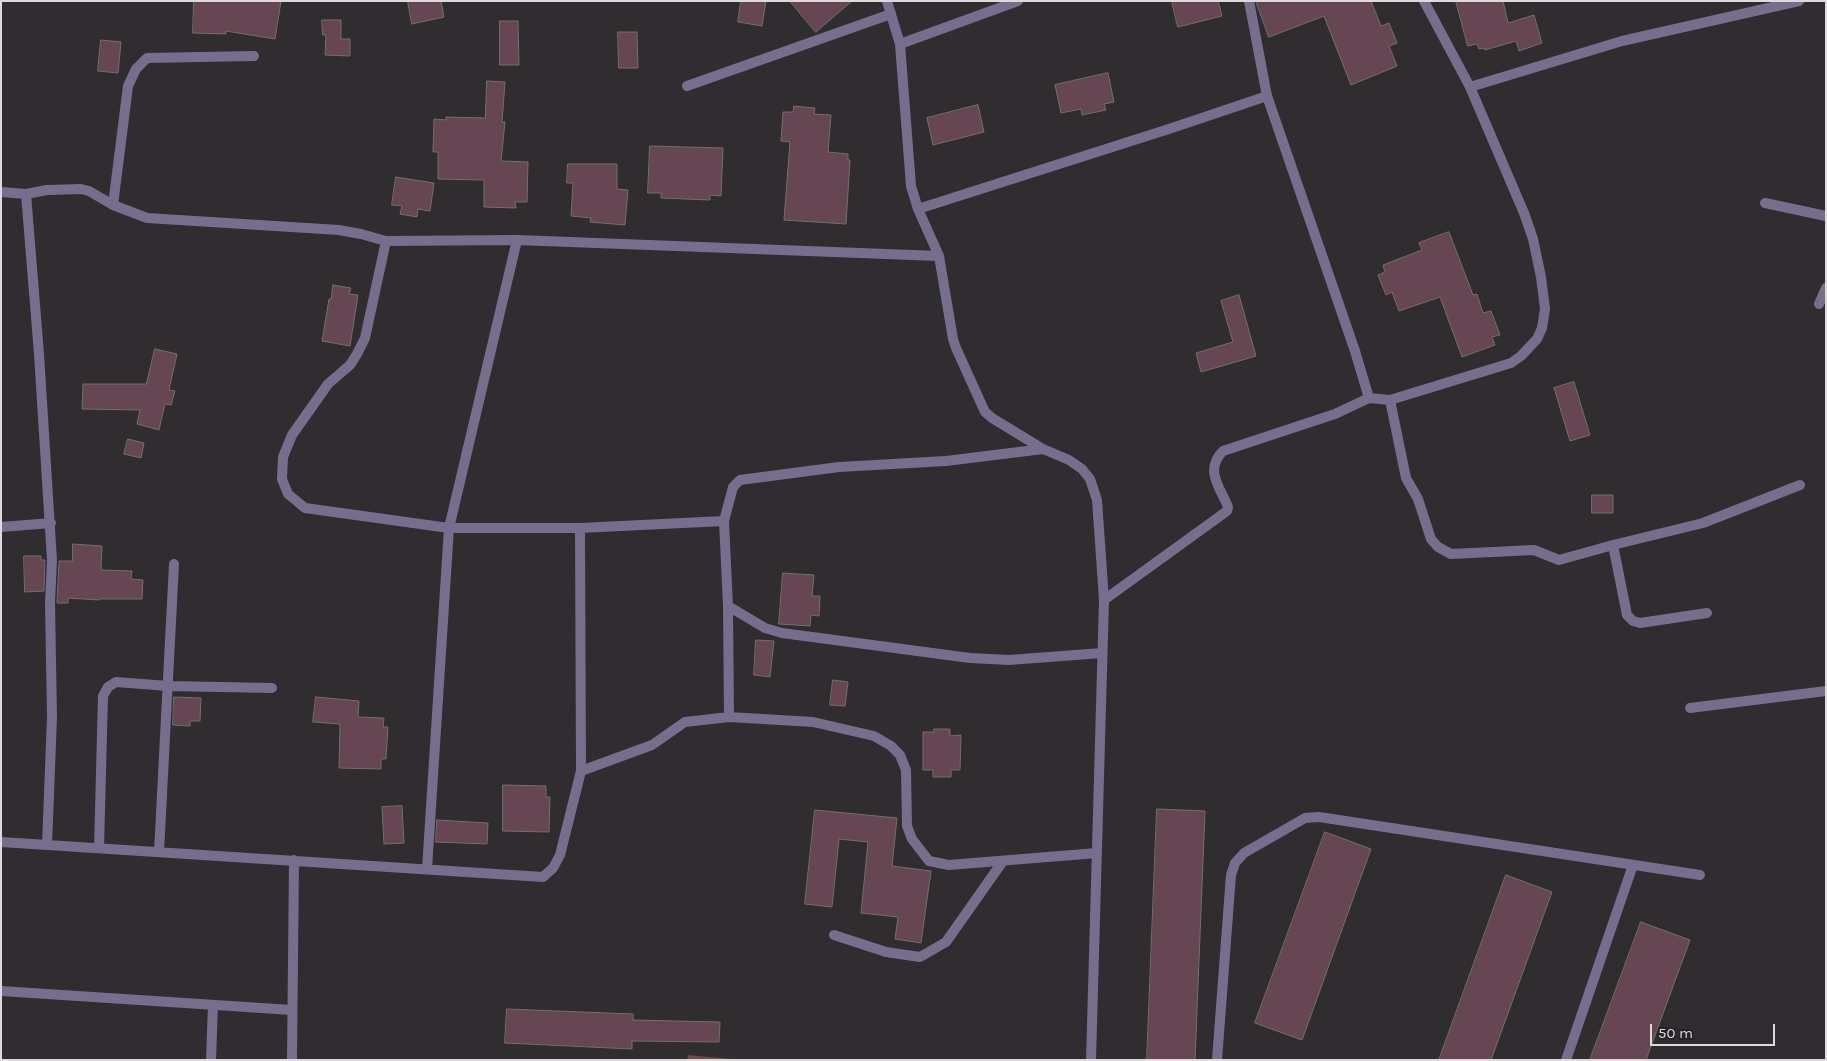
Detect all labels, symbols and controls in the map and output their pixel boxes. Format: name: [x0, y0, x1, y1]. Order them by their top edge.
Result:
scale bar: [1652, 1014, 1777, 1046]
text: 50 m: [1658, 1024, 1693, 1042]

